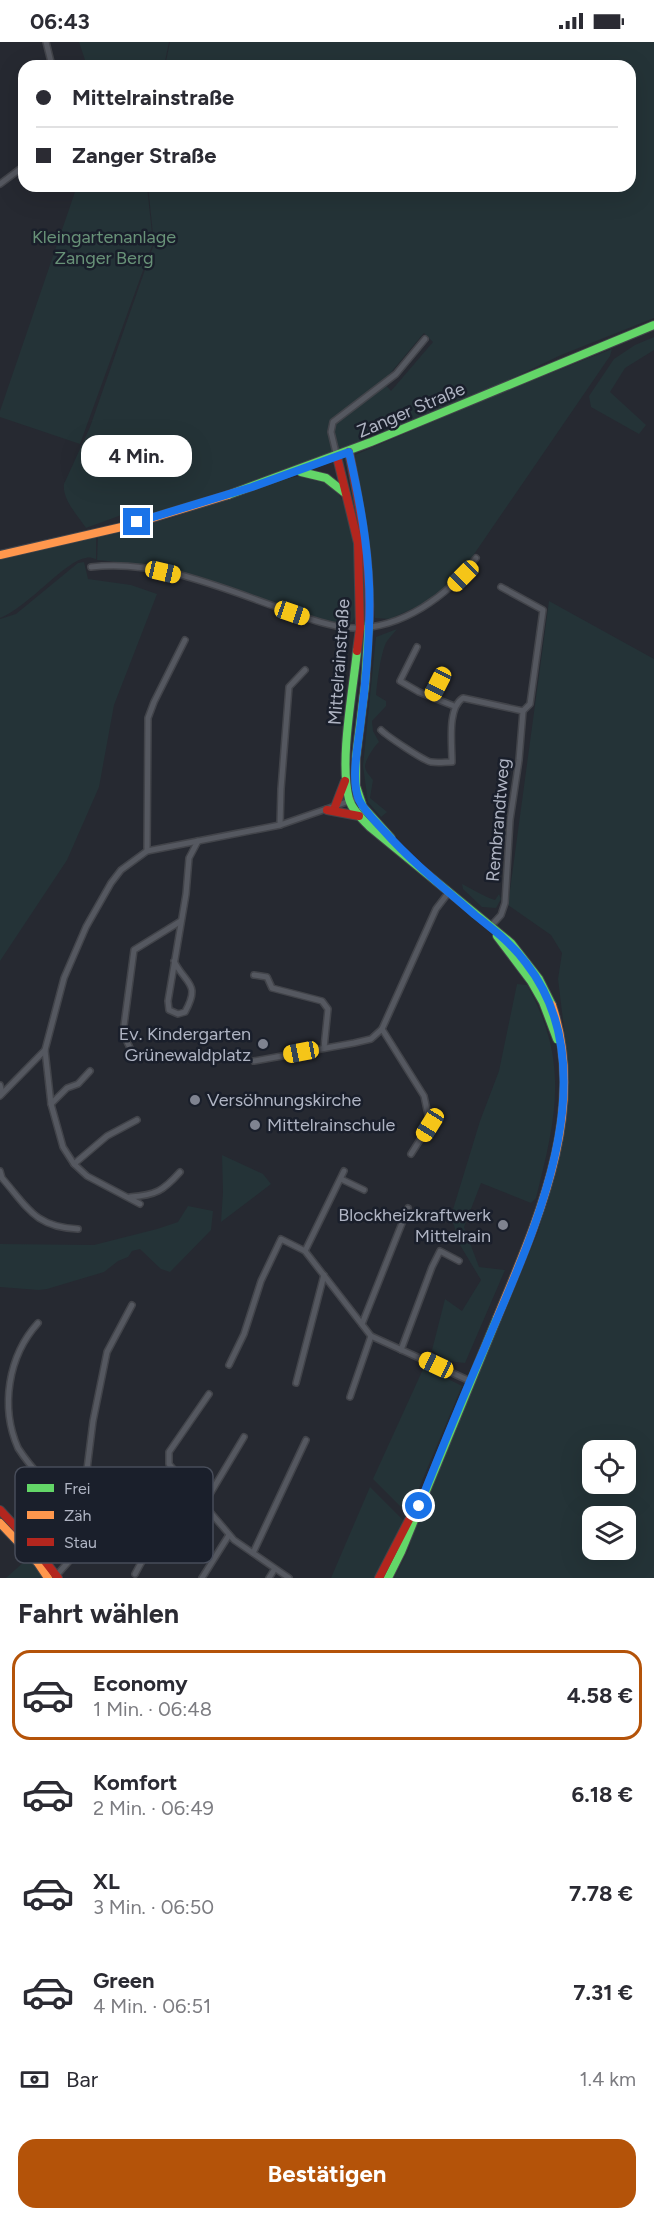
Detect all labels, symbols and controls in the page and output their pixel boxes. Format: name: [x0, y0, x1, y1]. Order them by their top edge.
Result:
text: 06:43: [30, 8, 90, 35]
text: Mittelrainstraße: [72, 84, 234, 111]
text: Zanger Straße: [72, 142, 216, 169]
park label: Kleingartenanlage Zanger Berg: [32, 226, 176, 269]
street label: Zanger Straße: [354, 377, 468, 443]
callout: 4 Min.: [82, 435, 192, 477]
text: 4 Min.: [108, 444, 165, 468]
route end: [123, 508, 150, 535]
car: [444, 557, 482, 595]
car: [143, 559, 183, 585]
street label: Mittelrainstraße: [324, 598, 354, 726]
car: [272, 599, 312, 627]
car: [422, 664, 454, 704]
street label: Rembrandtweg: [482, 757, 514, 883]
place label: Ev. Kindergarten Grünewaldplatz: [119, 1023, 251, 1066]
marker: Ev. Kindergarten Grünewaldplatz: [256, 1037, 270, 1051]
car: [282, 1040, 320, 1064]
place label: Versöhnungskirche: [207, 1089, 361, 1111]
marker: Versöhnungskirche: [188, 1093, 202, 1107]
car: [413, 1105, 447, 1145]
place label: Mittelrainschule: [267, 1114, 395, 1136]
marker: Mittelrainschule: [248, 1118, 262, 1132]
place label: Blockheizkraftwerk Mittelrain: [338, 1204, 491, 1247]
marker: Blockheizkraftwerk Mittelrain: [496, 1218, 510, 1232]
car: [416, 1349, 456, 1381]
map controls: [582, 1440, 636, 1560]
button: locate: [582, 1440, 636, 1494]
legend: [15, 1467, 213, 1563]
text: Frei: [64, 1479, 90, 1498]
route start: [405, 1492, 432, 1519]
text: Zäh: [64, 1506, 91, 1525]
button: layers: [582, 1506, 636, 1560]
text: Stau: [64, 1533, 97, 1552]
text: Fahrt wählen: [18, 1597, 179, 1630]
icon: car: [21, 1668, 75, 1722]
text: Economy: [93, 1670, 188, 1697]
text: 4.58 €: [567, 1682, 633, 1709]
text: 1 Min. · 06:48: [93, 1697, 212, 1721]
icon: car: [21, 1767, 75, 1821]
text: Komfort: [93, 1769, 177, 1796]
text: 6.18 €: [572, 1781, 633, 1808]
text: 2 Min. · 06:49: [93, 1796, 214, 1820]
icon: car: [21, 1866, 75, 1920]
text: XL: [93, 1868, 120, 1895]
text: 7.78 €: [569, 1880, 633, 1907]
text: 3 Min. · 06:50: [93, 1895, 214, 1919]
icon: car: [21, 1965, 75, 2019]
text: Green: [93, 1967, 155, 1994]
text: 7.31 €: [573, 1979, 633, 2006]
text: 4 Min. · 06:51: [93, 1994, 211, 2018]
icon: cash: [18, 2063, 51, 2096]
text: Bar: [66, 2066, 98, 2093]
text: 1.4 km: [580, 2067, 636, 2091]
button: Bestätigen: [18, 2139, 636, 2208]

